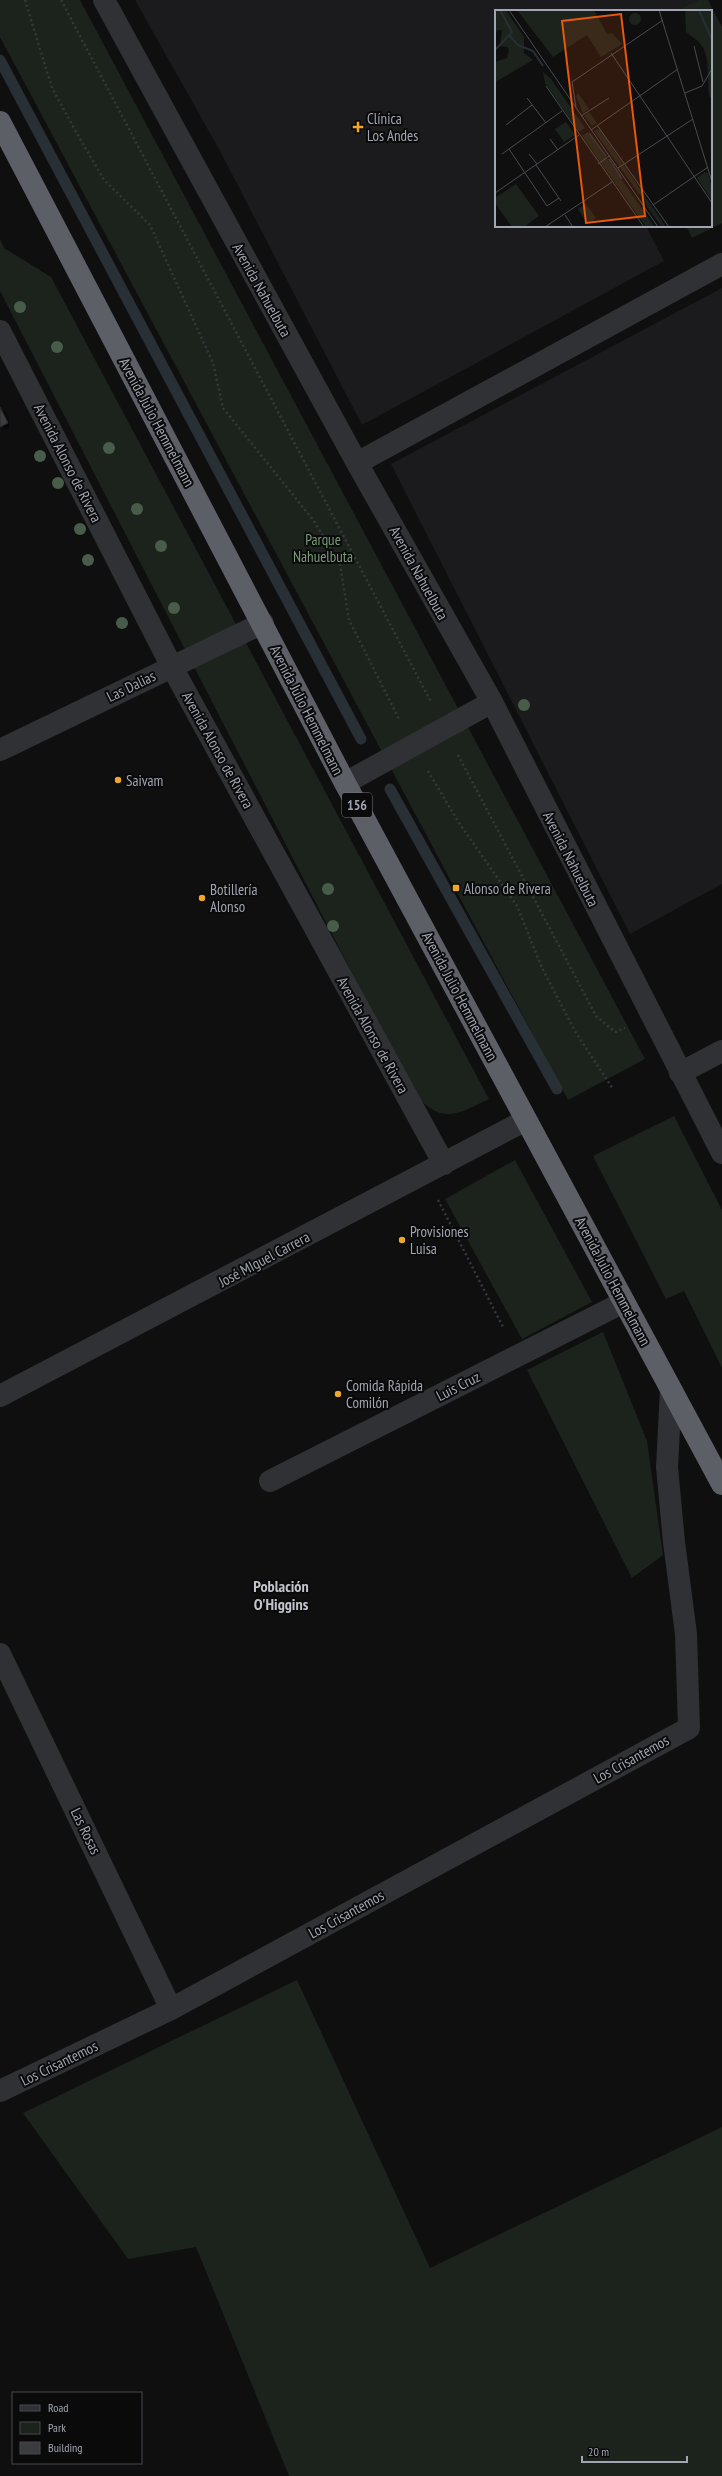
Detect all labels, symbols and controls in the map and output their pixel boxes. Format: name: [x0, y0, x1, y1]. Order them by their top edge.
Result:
inset map: [495, 10, 712, 227]
place label: Clínica Los Andes: [367, 109, 418, 145]
marker: Clínica Los Andes: [352, 121, 364, 133]
street label: Avenida Nahuelbuta: [228, 240, 296, 340]
street label: Avenida Julio Hemmelmann: [115, 354, 199, 490]
street label: Avenida Alonso de Rivera: [30, 401, 106, 525]
street label: Avenida Nahuelbuta: [385, 523, 453, 623]
park label: Parque Nahuelbuta: [293, 530, 353, 566]
street label: Avenida Julio Hemmelmann: [266, 642, 348, 778]
street label: Las Dalias: [103, 666, 159, 706]
street label: Avenida Alonso de Rivera: [178, 688, 258, 812]
place label: Saivam: [126, 771, 163, 790]
marker: Saivam: [113, 775, 123, 785]
road number: 156: [342, 793, 372, 817]
street label: Avenida Nahuelbuta: [539, 808, 603, 910]
place label: Alonso de Rivera: [464, 879, 551, 898]
place label: Botillería Alonso: [210, 880, 257, 916]
marker: Alonso de Rivera: [451, 883, 461, 893]
marker: Botillería Alonso: [197, 893, 207, 903]
street label: Avenida Julio Hemmelmann: [418, 928, 502, 1064]
street label: Avenida Alonso de Rivera: [333, 973, 413, 1097]
street label: Avenida Julio Hemmelmann: [571, 1213, 655, 1349]
place label: Provisiones Luisa: [410, 1222, 469, 1258]
street label: José MIguel Carrera: [214, 1227, 313, 1291]
marker: Provisiones Luisa: [397, 1235, 407, 1245]
street label: Luis Cruz: [433, 1367, 483, 1405]
place label: Comida Rápida Comilón: [346, 1376, 423, 1412]
marker: Comida Rápida Comilón: [333, 1389, 343, 1399]
district label: Población O'Higgins: [253, 1576, 309, 1614]
street label: Los Crisantemos: [590, 1730, 672, 1788]
street label: Las Rosas: [67, 1805, 105, 1857]
street label: Los Crisantemos: [305, 1885, 387, 1943]
street label: Los Crisantemos: [17, 2036, 101, 2090]
legend: [12, 2392, 142, 2464]
text: Road: [48, 2400, 68, 2415]
text: Park: [48, 2420, 66, 2435]
scale bar: [582, 2438, 687, 2464]
text: Building: [48, 2440, 83, 2455]
text: 20 m: [588, 2444, 609, 2459]

